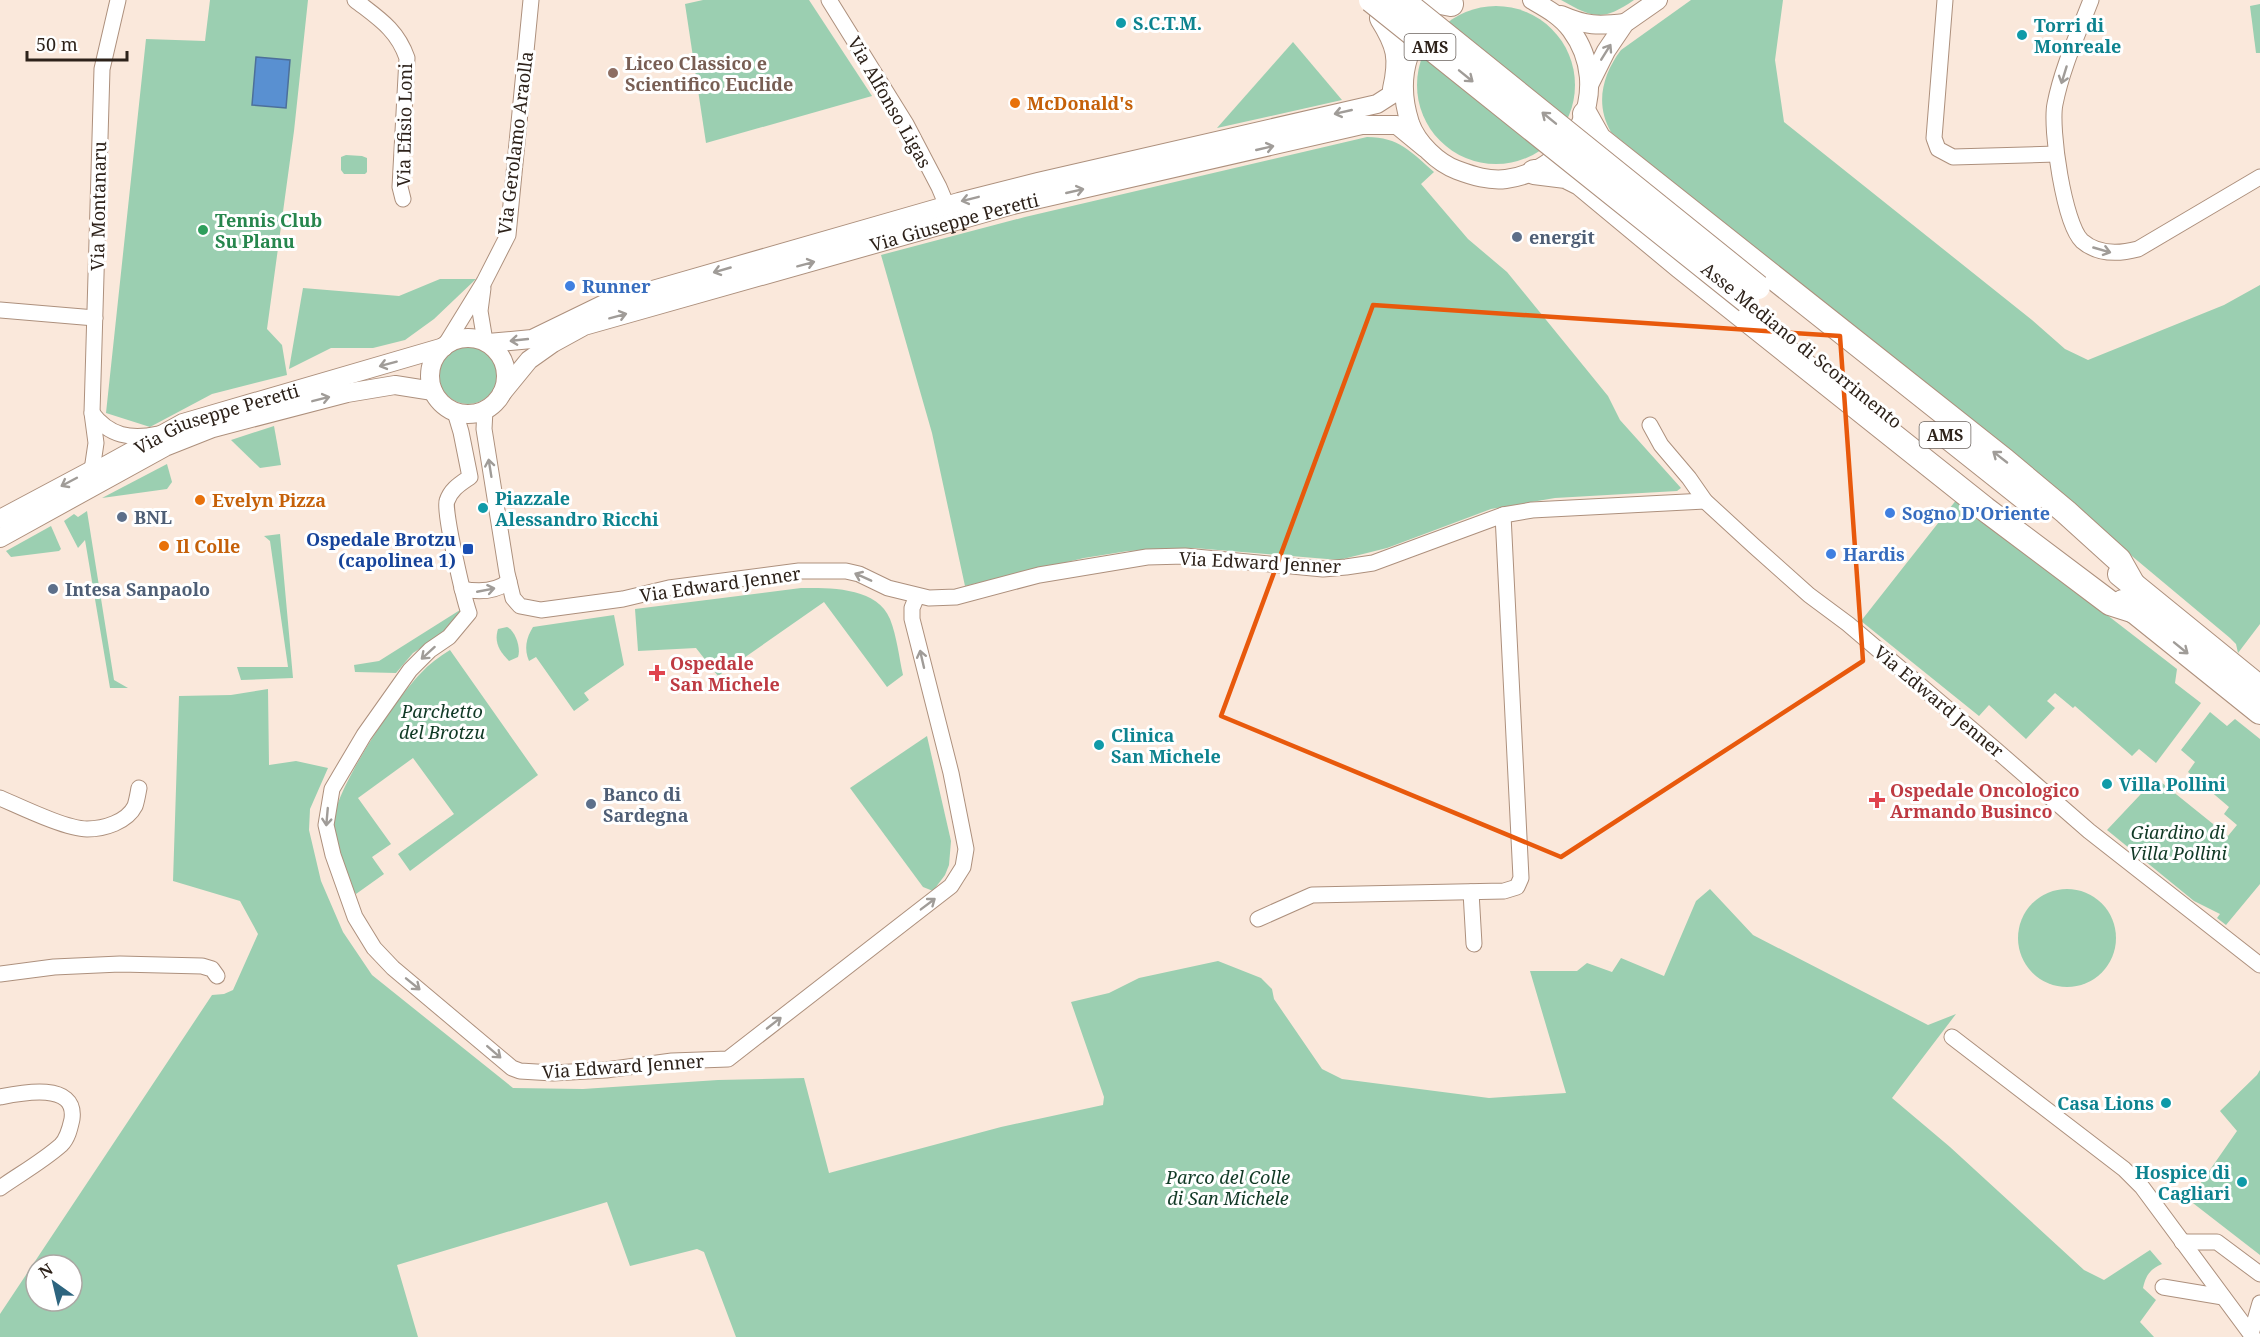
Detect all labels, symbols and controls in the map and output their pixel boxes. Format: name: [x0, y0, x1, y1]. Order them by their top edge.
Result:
place label: S.C.T.M.: [1133, 11, 1202, 35]
place label: Torri di Monreale: [2034, 13, 2121, 58]
marker: S.C.T.M.: [1114, 16, 1128, 30]
scale bar: [27, 24, 128, 62]
marker: Torri di Monreale: [2015, 28, 2029, 42]
text: 50 m: [36, 32, 78, 56]
street label: Via Alfonso Ligas: [843, 32, 937, 172]
road number: AMS: [1404, 34, 1456, 60]
one-way arrow: [1600, 44, 1612, 61]
street label: Via Gerolamo Araolla: [492, 50, 538, 236]
place label: Liceo Classico e Scientifico Euclide: [625, 51, 793, 96]
street label: Via Efisio Loni: [391, 63, 417, 187]
one-way arrow: [2058, 65, 2069, 84]
marker: Liceo Classico e Scientifico Euclide: [606, 66, 620, 80]
one-way arrow: [1458, 70, 1474, 83]
place label: McDonald's: [1027, 91, 1134, 115]
marker: McDonald's: [1008, 96, 1022, 110]
one-way arrow: [1334, 107, 1353, 119]
one-way arrow: [1541, 112, 1557, 125]
street label: Via Montanaru: [85, 140, 111, 271]
one-way arrow: [1255, 141, 1274, 153]
one-way arrow: [1065, 185, 1084, 196]
street label: Via Giuseppe Peretti: [867, 187, 1041, 257]
one-way arrow: [961, 194, 980, 205]
place label: Tennis Club Su Planu: [215, 208, 322, 253]
marker: Tennis Club Su Planu: [196, 223, 210, 237]
place label: energit: [1529, 225, 1595, 249]
marker: energit: [1510, 230, 1524, 244]
one-way arrow: [2093, 245, 2112, 256]
street label: Asse Mediano di Scorrimento: [1697, 257, 1907, 433]
one-way arrow: [796, 258, 815, 269]
one-way arrow: [713, 265, 732, 276]
place label: Runner: [582, 274, 651, 298]
marker: Runner: [563, 279, 577, 293]
one-way arrow: [608, 309, 627, 321]
one-way arrow: [510, 335, 530, 346]
one-way arrow: [379, 359, 398, 370]
street label: Via Giuseppe Peretti: [130, 378, 302, 460]
one-way arrow: [312, 392, 331, 404]
road number: AMS: [1920, 422, 1970, 448]
one-way arrow: [1992, 450, 2008, 463]
one-way arrow: [485, 458, 496, 478]
one-way arrow: [61, 476, 78, 488]
place label: Piazzale Alessandro Ricchi: [495, 486, 659, 531]
place label: Evelyn Pizza: [212, 488, 326, 512]
marker: Evelyn Pizza: [193, 493, 207, 507]
marker: Piazzale Alessandro Ricchi: [476, 501, 490, 515]
place label: Sogno D'Oriente: [1902, 501, 2050, 525]
place label: BNL: [134, 505, 172, 529]
marker: Sogno D'Oriente: [1883, 506, 1897, 520]
marker: BNL: [115, 510, 129, 524]
place label: Ospedale Brotzu (capolinea 1): [306, 527, 456, 572]
place label: Il Colle: [176, 534, 240, 558]
marker: Il Colle: [157, 539, 171, 553]
marker: Ospedale Brotzu (capolinea 1): [461, 542, 475, 556]
place label: Hardis: [1843, 542, 1905, 566]
street label: Via Edward Jenner: [1178, 546, 1342, 578]
marker: Hardis: [1824, 547, 1838, 561]
street label: Via Edward Jenner: [638, 561, 803, 607]
one-way arrow: [854, 570, 872, 582]
place label: Intesa Sanpaolo: [65, 577, 210, 601]
marker: Intesa Sanpaolo: [46, 582, 60, 596]
one-way arrow: [476, 584, 495, 595]
street label: Via Edward Jenner: [1869, 640, 2009, 763]
one-way arrow: [2172, 642, 2188, 655]
one-way arrow: [420, 646, 435, 660]
one-way arrow: [915, 650, 927, 669]
place label: Ospedale San Michele: [670, 651, 780, 696]
marker: Ospedale San Michele: [648, 664, 666, 682]
park label: Parchetto del Brotzu: [399, 699, 485, 744]
place label: Clinica San Michele: [1111, 723, 1221, 768]
marker: Clinica San Michele: [1092, 738, 1106, 752]
place label: Villa Pollini: [2119, 772, 2227, 796]
marker: Villa Pollini: [2100, 777, 2114, 791]
place label: Ospedale Oncologico Armando Businco: [1890, 778, 2080, 823]
place label: Banco di Sardegna: [603, 782, 689, 827]
marker: Ospedale Oncologico Armando Businco: [1868, 791, 1886, 809]
marker: Banco di Sardegna: [584, 797, 598, 811]
one-way arrow: [321, 806, 332, 826]
park label: Giardino di Villa Pollini: [2129, 820, 2227, 865]
one-way arrow: [920, 898, 936, 910]
one-way arrow: [405, 978, 421, 991]
one-way arrow: [766, 1017, 782, 1030]
one-way arrow: [486, 1045, 501, 1059]
street label: Via Edward Jenner: [541, 1048, 705, 1084]
place label: Casa Lions: [2057, 1091, 2154, 1115]
marker: Casa Lions: [2159, 1096, 2173, 1110]
place label: Hospice di Cagliari: [2135, 1160, 2231, 1205]
park label: Parco del Colle di San Michele: [1165, 1165, 1290, 1210]
marker: Hospice di Cagliari: [2235, 1175, 2249, 1189]
north arrow: [24, 1253, 84, 1313]
text: N: [34, 1258, 57, 1283]

